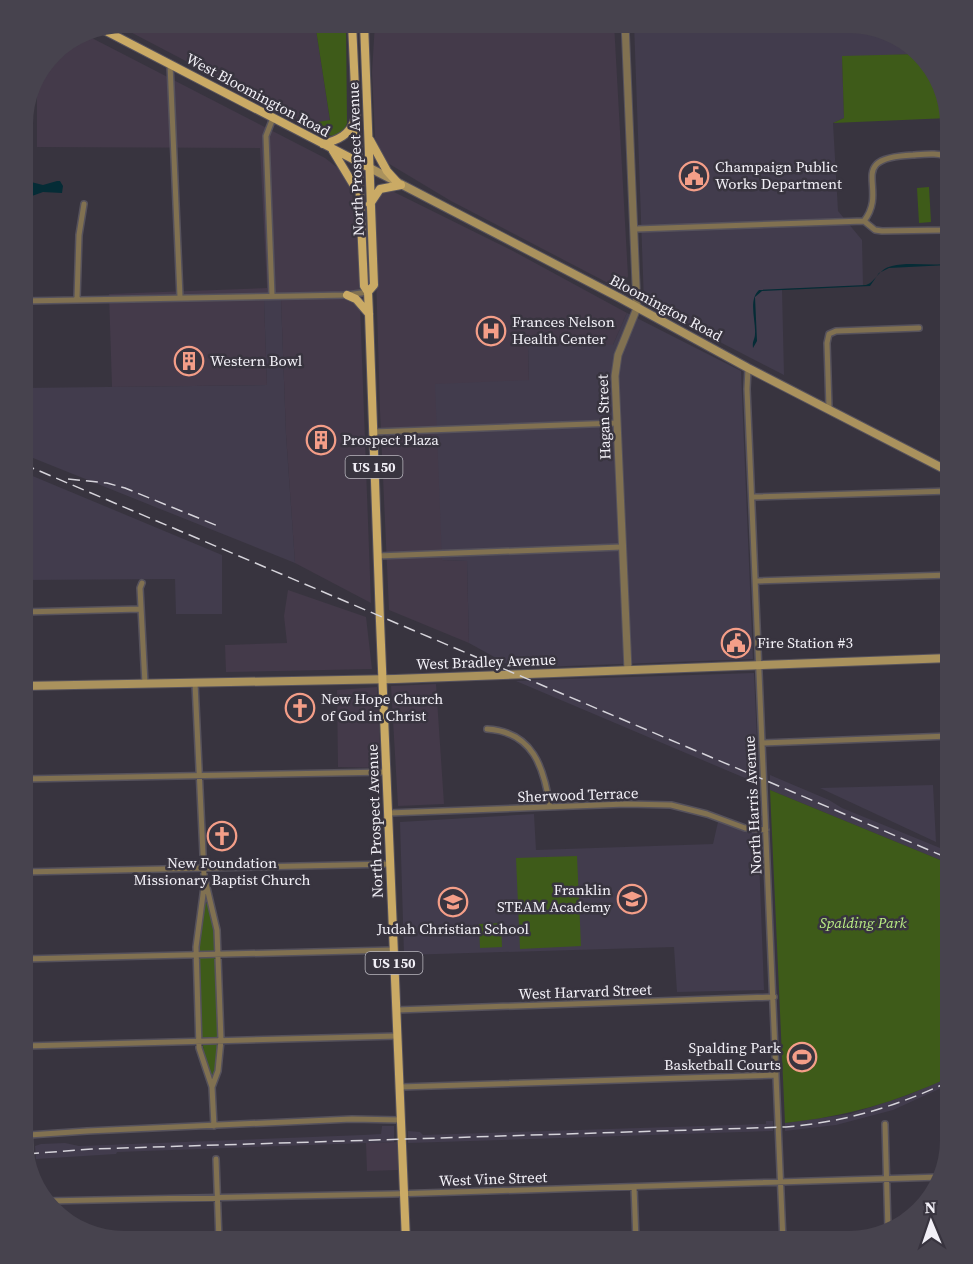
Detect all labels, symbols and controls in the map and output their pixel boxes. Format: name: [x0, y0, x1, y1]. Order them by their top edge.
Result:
street label: West Bloomington Road: [182, 48, 335, 142]
street label: North Prospect Avenue: [342, 81, 369, 236]
place label: Champaign Public Works Department: [715, 156, 842, 194]
public building icon: Champaign Public Works Department: [678, 160, 710, 192]
street label: Bloomington Road: [606, 269, 727, 346]
place label: Frances Nelson Health Center: [512, 311, 615, 349]
hospital icon: Frances Nelson Health Center: [475, 315, 507, 347]
building icon: Western Bowl: [173, 345, 205, 377]
place label: Western Bowl: [210, 350, 303, 371]
street label: Hagan Street: [592, 374, 615, 460]
building icon: Prospect Plaza: [305, 424, 337, 456]
place label: Prospect Plaza: [342, 429, 439, 450]
road number: US 150: [346, 456, 403, 478]
public building icon: Fire Station #3: [720, 627, 752, 659]
place label: Fire Station #3: [757, 632, 853, 653]
street label: West Bradley Avenue: [416, 649, 557, 674]
place label: New Hope Church of God in Christ: [321, 688, 443, 726]
church icon: New Hope Church of God in Christ: [284, 692, 316, 724]
street label: North Harris Avenue: [738, 735, 767, 875]
street label: North Prospect Avenue: [361, 743, 388, 898]
street label: Sherwood Terrace: [517, 782, 639, 807]
church icon: New Foundation Missionary Baptist Church: [206, 820, 238, 852]
place label: New Foundation Missionary Baptist Church: [133, 852, 311, 890]
place label: Franklin STEAM Academy: [497, 879, 611, 917]
school or university icon: Franklin STEAM Academy: [616, 883, 648, 915]
school or university icon: Judah Christian School: [437, 886, 469, 918]
park label: Spalding Park: [819, 912, 908, 933]
place label: Judah Christian School: [376, 918, 530, 939]
road number: US 150: [366, 952, 422, 974]
street label: West Harvard Street: [518, 979, 652, 1004]
place label: Spalding Park Basketball Courts: [664, 1037, 782, 1075]
sports icon: Spalding Park Basketball Courts: [786, 1041, 818, 1073]
street label: West Vine Street: [438, 1166, 548, 1191]
north arrow: [901, 1192, 961, 1252]
text: N: [924, 1196, 937, 1218]

